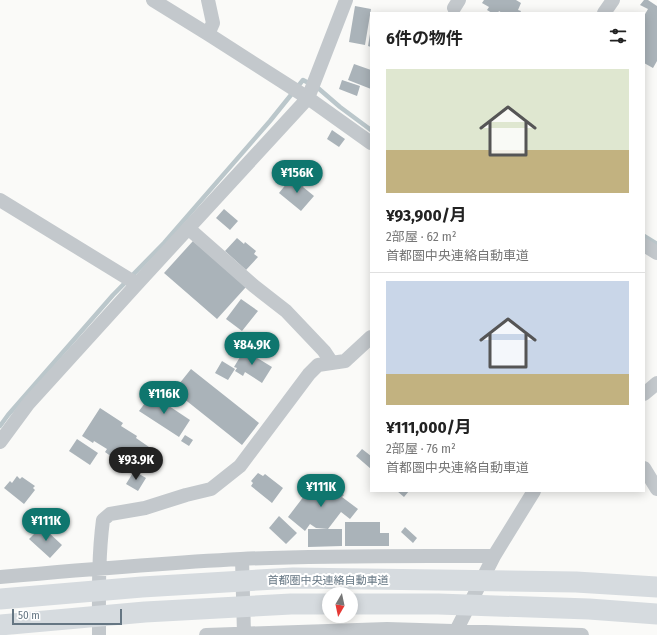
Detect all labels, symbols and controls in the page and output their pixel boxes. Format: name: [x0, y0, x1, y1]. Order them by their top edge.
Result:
icon: filters: [607, 25, 629, 47]
text: 6件の物件: [386, 28, 463, 49]
icon: home: [472, 95, 544, 167]
pin: ¥156K: [269, 160, 325, 194]
text: ¥156K: [281, 165, 313, 180]
text: ¥93,900/月: [386, 205, 467, 226]
text: 2部屋 · 62 m²: [386, 229, 456, 244]
text: 首都圏中央連絡自動車道: [386, 248, 529, 263]
icon: home: [472, 307, 544, 379]
pin: ¥84.9K: [219, 332, 285, 366]
text: ¥84.9K: [233, 337, 271, 352]
pin: ¥116K: [136, 381, 192, 415]
text: ¥116K: [148, 386, 180, 401]
text: ¥111,000/月: [386, 417, 472, 438]
text: 2部屋 · 76 m²: [386, 441, 456, 456]
pin: ¥93.9K: [103, 447, 169, 481]
text: ¥93.9K: [118, 452, 154, 467]
text: 首都圏中央連絡自動車道: [386, 460, 529, 475]
pin: ¥111K: [293, 474, 349, 508]
text: ¥111K: [306, 479, 336, 494]
pin: ¥111K: [18, 508, 74, 542]
text: ¥111K: [31, 513, 61, 528]
street label: 首都圏中央連絡自動車道: [268, 574, 389, 587]
north arrow: [322, 587, 358, 623]
map controls: [322, 587, 358, 623]
scale bar: [12, 607, 122, 626]
text: 50 m: [18, 609, 40, 622]

